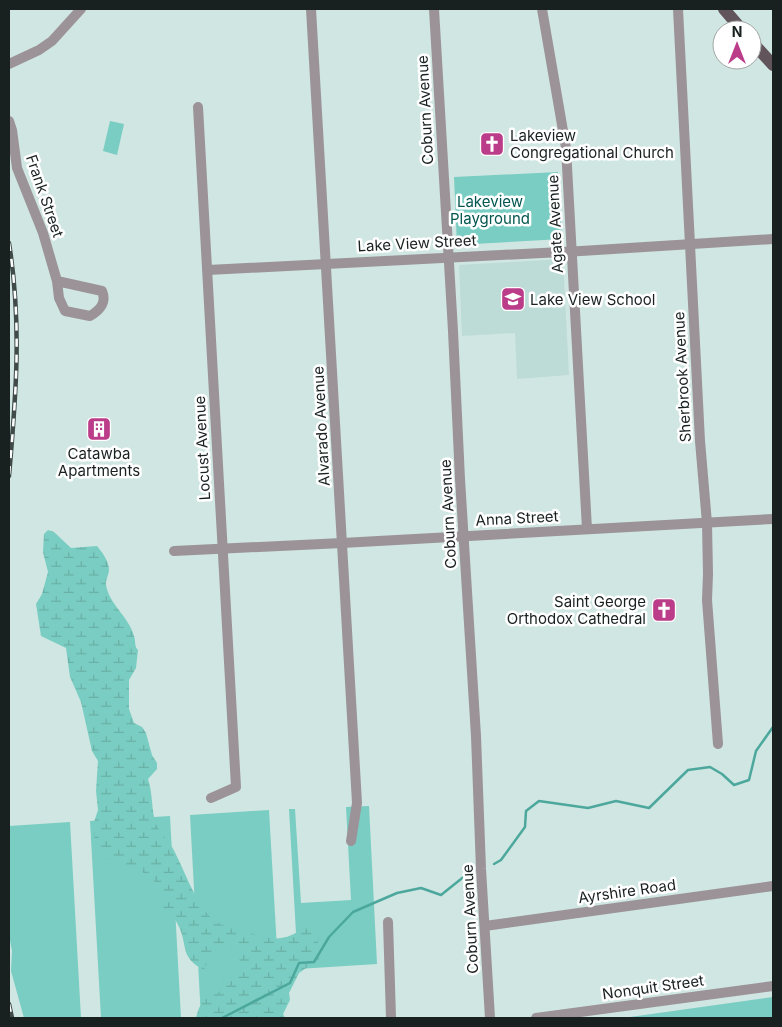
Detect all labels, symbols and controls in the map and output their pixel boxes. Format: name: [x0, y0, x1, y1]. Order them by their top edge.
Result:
north arrow: [712, 20, 762, 70]
text: N: [732, 23, 742, 40]
street label: Coburn Avenue: [413, 55, 437, 165]
place label: Lakeview Congregational Church: [510, 126, 674, 162]
church icon: Lakeview Congregational Church: [479, 131, 505, 157]
street label: Frank Street: [22, 152, 68, 240]
street label: Agate Avenue: [543, 174, 567, 274]
park label: Lakeview Playground: [450, 192, 530, 228]
street label: Lake View Street: [357, 230, 477, 256]
school or university icon: Lake View School: [500, 286, 526, 312]
place label: Lake View School: [530, 290, 655, 309]
street label: Sherbrook Avenue: [669, 311, 695, 443]
street label: Alvarado Avenue: [308, 366, 334, 486]
street label: Locust Avenue: [190, 395, 214, 501]
building icon: Catawba Apartments: [86, 416, 112, 442]
place label: Catawba Apartments: [58, 444, 140, 480]
street label: Coburn Avenue: [436, 459, 460, 569]
street label: Anna Street: [475, 506, 559, 530]
place label: Saint George Orthodox Cathedral: [507, 592, 646, 628]
church icon: Saint George Orthodox Cathedral: [651, 597, 677, 623]
street label: Coburn Avenue: [458, 864, 482, 974]
street label: Ayrshire Road: [577, 875, 677, 907]
street label: Nonquit Street: [601, 970, 705, 1004]

